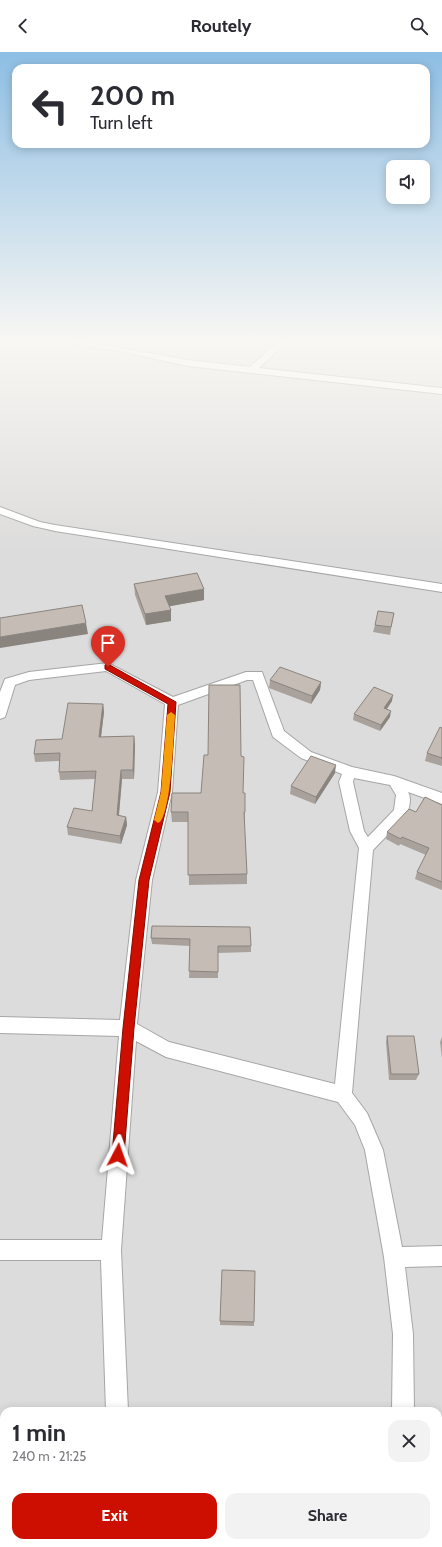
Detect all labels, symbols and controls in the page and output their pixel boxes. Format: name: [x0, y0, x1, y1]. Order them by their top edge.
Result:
icon: back: [12, 15, 34, 37]
text: Routely: [191, 15, 251, 37]
icon: search: [408, 15, 430, 37]
text: 200 m: [90, 78, 175, 112]
icon: left: [24, 80, 76, 132]
text: Turn left: [90, 112, 153, 134]
map controls: [386, 160, 430, 204]
button: sound: [386, 160, 430, 204]
pin: [91, 626, 125, 667]
icon: arrive: [97, 632, 119, 654]
position arrow: [97, 1134, 139, 1176]
text: 1 min: [12, 1418, 66, 1447]
button: close: [388, 1420, 430, 1462]
text: 240 m · 21:25: [12, 1448, 86, 1464]
button: Exit: [12, 1493, 217, 1539]
button: Share: [225, 1493, 430, 1539]

